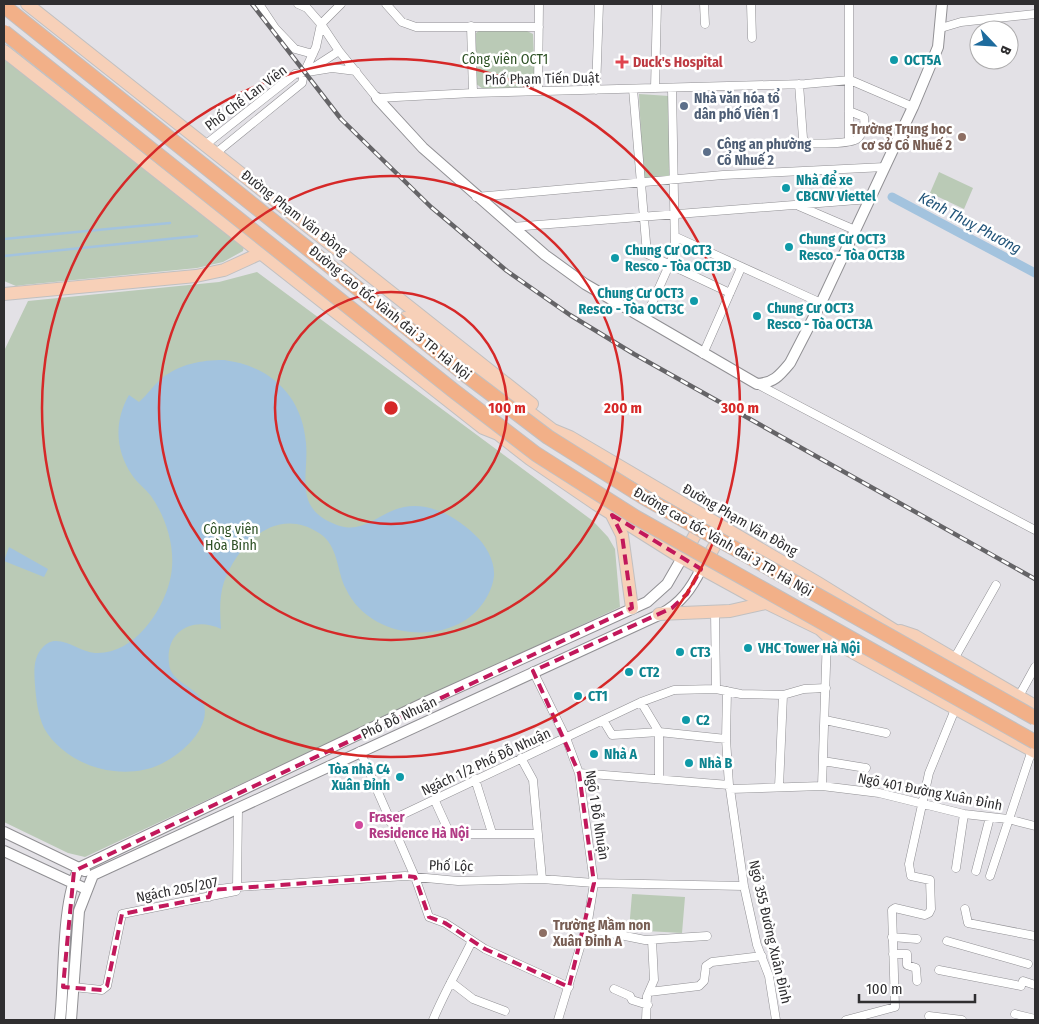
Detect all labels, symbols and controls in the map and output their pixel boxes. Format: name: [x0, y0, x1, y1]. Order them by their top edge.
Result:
north arrow: [969, 20, 1019, 70]
text: B: [996, 43, 1015, 58]
park label: Công viên OCT1: [462, 51, 548, 68]
place label: OCT5A: [904, 52, 941, 69]
place label: Duck's Hospital: [633, 54, 723, 71]
marker: OCT5A: [888, 54, 900, 66]
marker: Duck's Hospital: [615, 55, 629, 69]
street label: Phố Chế Lan Viên: [201, 61, 290, 134]
street label: Phố Phạm Tiến Duật: [484, 68, 600, 89]
place label: Nhà văn hóa tổ dân phố Viên 1: [694, 88, 780, 123]
marker: Nhà văn hóa tổ dân phố Viên 1: [678, 100, 690, 112]
place label: Trường Trung học cơ sở Cổ Nhuế 2: [850, 121, 953, 154]
marker: Trường Trung học cơ sở Cổ Nhuế 2: [956, 131, 968, 143]
place label: Công an phường Cổ Nhuế 2: [717, 136, 811, 169]
marker: Công an phường Cổ Nhuế 2: [701, 146, 713, 158]
street label: Đường Phạm Văn Đồng: [238, 166, 351, 260]
place label: Nhà để xe CBCNV Viettel: [796, 170, 876, 205]
marker: Nhà để xe CBCNV Viettel: [780, 182, 792, 194]
water label: Kênh Thuỵ Phương: [916, 188, 1024, 258]
place label: Chung Cư OCT3 Resco - Tòa OCT3B: [799, 231, 905, 264]
marker: Chung Cư OCT3 Resco - Tòa OCT3B: [783, 241, 795, 253]
street label: Đường cao tốc Vành đai 3 TP. Hà Nội: [306, 242, 475, 384]
place label: Chung Cư OCT3 Resco - Tòa OCT3D: [625, 242, 731, 275]
marker: Chung Cư OCT3 Resco - Tòa OCT3D: [609, 252, 621, 264]
place label: Chung Cư OCT3 Resco - Tòa OCT3C: [579, 285, 685, 318]
marker: Chung Cư OCT3 Resco - Tòa OCT3C: [688, 295, 700, 307]
place label: Chung Cư OCT3 Resco - Tòa OCT3A: [767, 300, 873, 333]
marker: Chung Cư OCT3 Resco - Tòa OCT3A: [751, 310, 763, 322]
centre of rings: [382, 399, 400, 417]
text: 100 m: [488, 399, 526, 417]
text: 200 m: [603, 399, 642, 417]
text: 300 m: [720, 399, 759, 417]
street label: Đường Phạm Văn Đồng: [680, 479, 801, 560]
street label: Đường cao tốc Vành đai 3 TP. Hà Nội: [631, 483, 816, 600]
park label: Công viên Hòa Bình: [203, 521, 259, 554]
place label: VHC Tower Hà Nội: [757, 640, 861, 657]
marker: VHC Tower Hà Nội: [742, 642, 754, 654]
place label: CT3: [690, 644, 711, 661]
marker: CT3: [674, 646, 686, 658]
place label: CT2: [639, 664, 660, 681]
marker: CT2: [623, 666, 635, 678]
place label: CT1: [588, 688, 608, 705]
marker: CT1: [572, 690, 584, 702]
street label: Phố Đỗ Nhuận: [358, 692, 440, 743]
place label: C2: [696, 712, 710, 729]
marker: C2: [680, 714, 692, 726]
street label: Ngách 1/2 Phố Đỗ Nhuận: [418, 724, 553, 799]
place label: Nhà A: [604, 746, 638, 763]
marker: Nhà A: [588, 748, 600, 760]
place label: Nhà B: [699, 755, 733, 772]
marker: Nhà B: [683, 757, 695, 769]
place label: Tòa nhà C4 Xuân Đỉnh: [328, 761, 390, 794]
street label: Ngõ 1 Đỗ Nhuận: [582, 769, 612, 861]
street label: Ngõ 401 Đường Xuân Đỉnh: [856, 770, 1004, 814]
marker: Tòa nhà C4 Xuân Đỉnh: [394, 771, 406, 783]
place label: Fraser Residence Hà Nội: [369, 809, 470, 842]
marker: Fraser Residence Hà Nội: [353, 819, 365, 831]
street label: Phố Lộc: [429, 856, 473, 875]
street label: Ngõ 355 Đường Xuân Đỉnh: [745, 859, 795, 1005]
street label: Ngách 205/207: [135, 874, 220, 906]
place label: Trường Mầm non Xuân Đỉnh A: [552, 916, 651, 950]
marker: Trường Mầm non Xuân Đỉnh A: [537, 927, 549, 939]
scale bar: [859, 972, 975, 1004]
text: 100 m: [866, 980, 903, 998]

